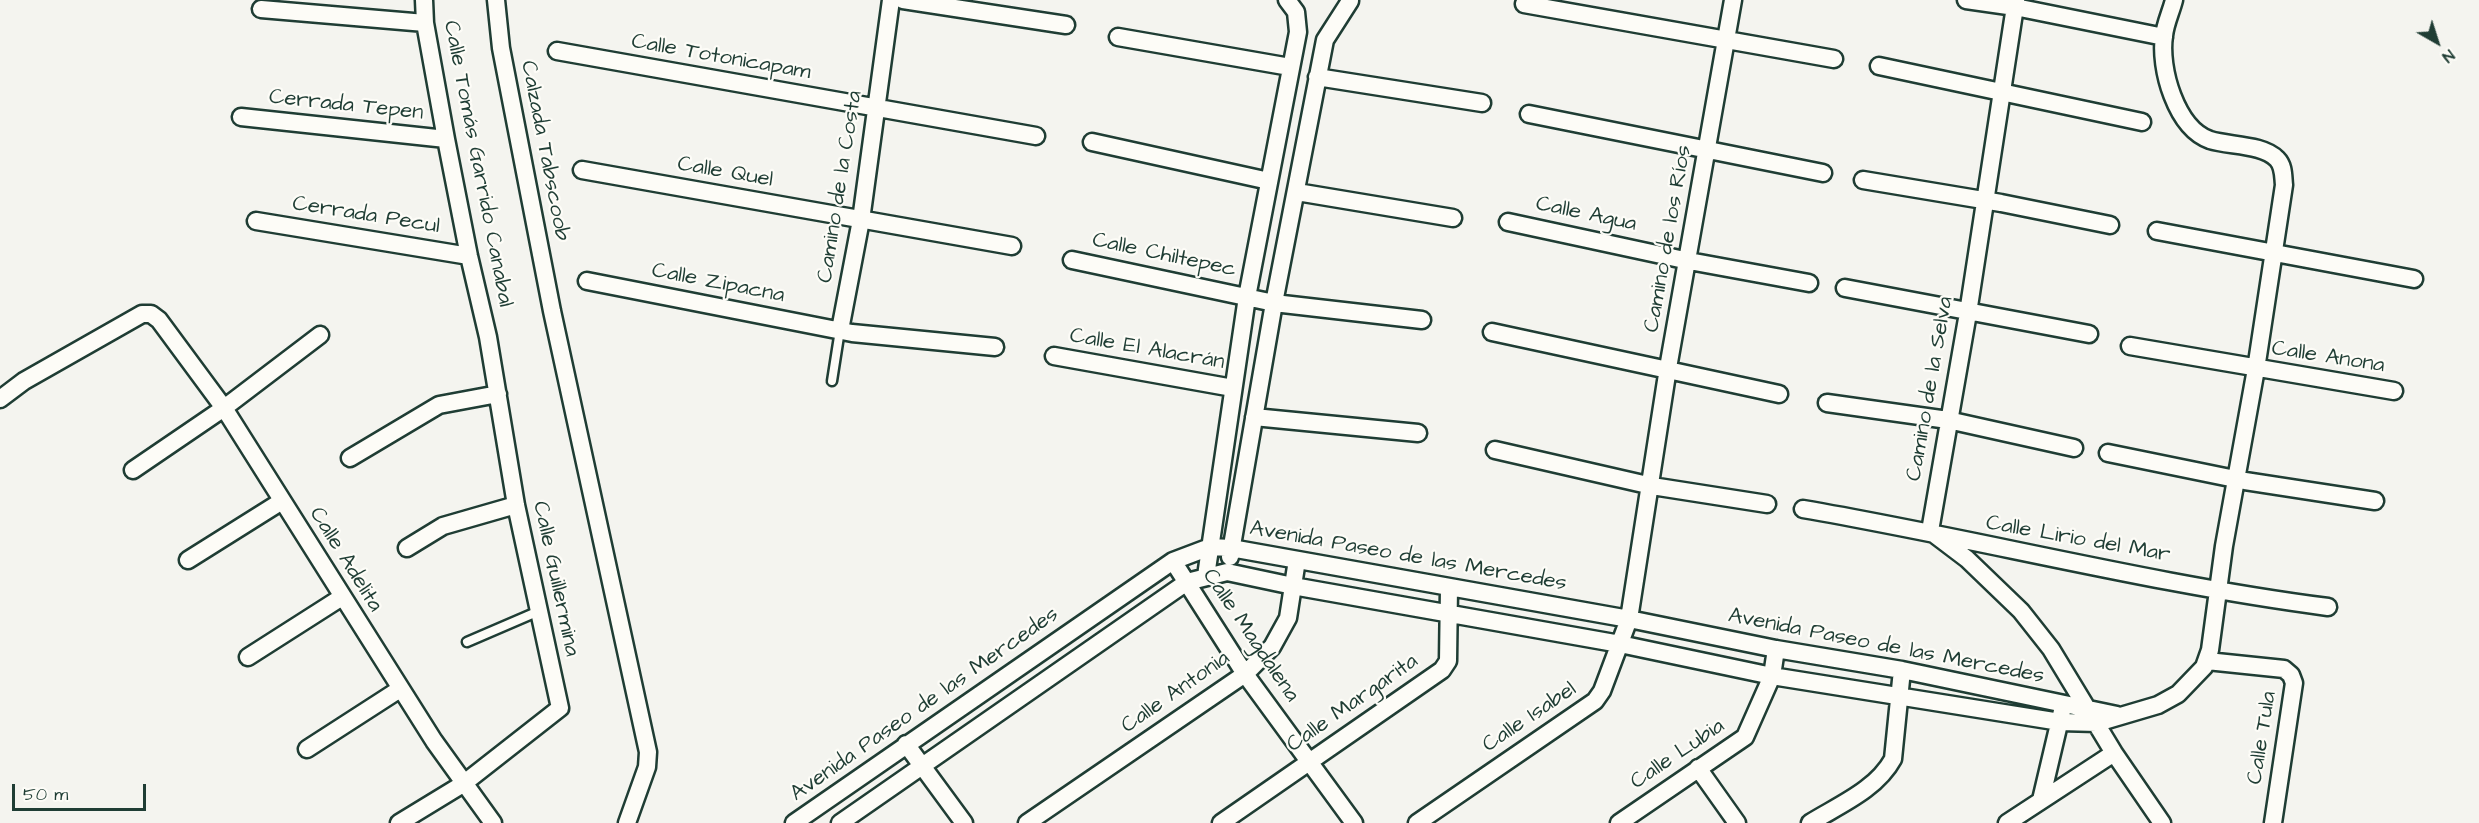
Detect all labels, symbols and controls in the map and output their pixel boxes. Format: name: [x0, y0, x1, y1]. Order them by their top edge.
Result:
north arrow: [2407, 12, 2467, 72]
street label: Calle Tomás Garrido Canabal: [436, 19, 518, 309]
street label: Calle Totonicapam: [629, 29, 813, 87]
text: N: [2438, 44, 2459, 68]
street label: Calzada Tabscoob: [514, 59, 574, 243]
street label: Cerrada Tepen: [268, 85, 424, 127]
street label: Camino de la Costa: [813, 89, 869, 285]
street label: Camino de los Ríos: [1640, 143, 1698, 335]
street label: Calle Quel: [675, 152, 775, 194]
street label: Cerrada Pecul: [290, 191, 442, 241]
street label: Calle Agua: [1533, 191, 1639, 239]
street label: Calle Chiltepec: [1090, 228, 1238, 284]
street label: Calle Zipacna: [649, 258, 787, 310]
street label: Camino de la Selva: [1902, 295, 1960, 483]
street label: Calle El Alacrán: [1068, 323, 1226, 377]
street label: Calle Anona: [2270, 336, 2386, 380]
street label: Calle Guillermina: [526, 499, 584, 659]
street label: Calle Adelita: [302, 503, 388, 617]
street label: Calle Lirio del Mar: [1984, 511, 2172, 569]
street label: Avenida Paseo de las Mercedes: [1248, 516, 1568, 598]
street label: Calle Magdalena: [1196, 564, 1304, 708]
street label: Avenida Paseo de las Mercedes: [786, 602, 1064, 808]
street label: Avenida Paseo de las Mercedes: [1726, 603, 2046, 691]
street label: Calle Antonia: [1117, 646, 1235, 740]
street label: Calle Margarita: [1282, 649, 1424, 759]
street label: Calle Isabel: [1478, 677, 1582, 759]
street label: Calle Tula: [2243, 690, 2283, 786]
street label: Calle Lubia: [1626, 714, 1730, 796]
scale bar: [15, 772, 148, 810]
text: 50 m: [23, 782, 68, 807]

